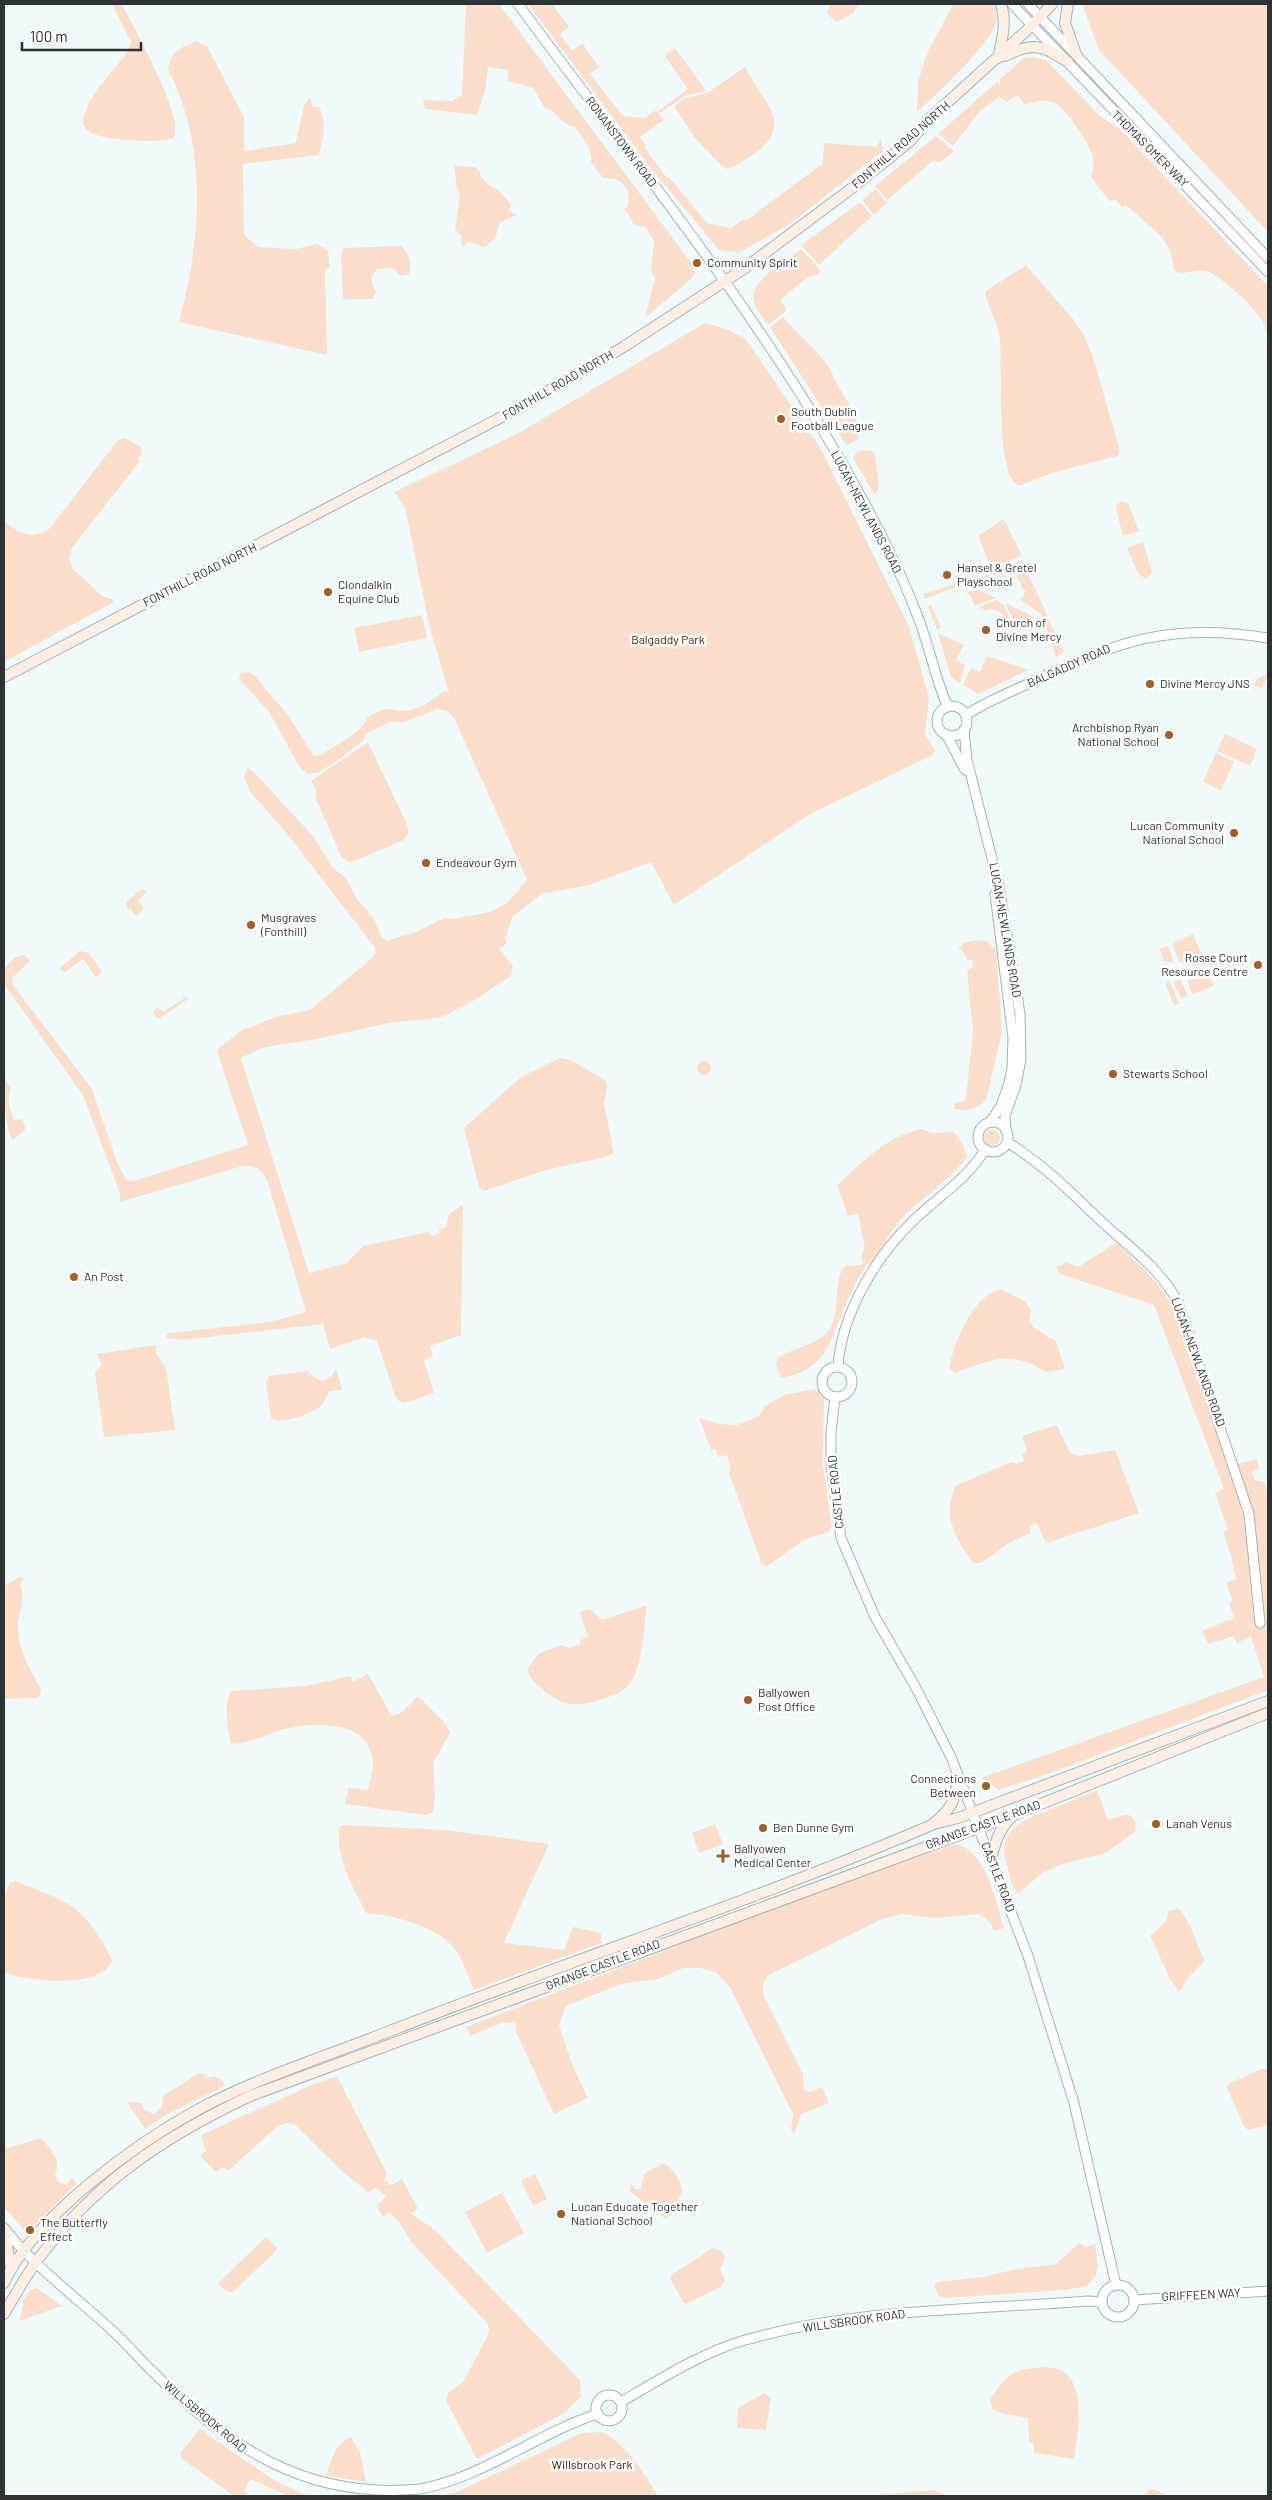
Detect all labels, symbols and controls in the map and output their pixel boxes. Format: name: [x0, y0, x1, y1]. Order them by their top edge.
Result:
scale bar: [22, 20, 141, 52]
text: 100 m: [30, 27, 68, 45]
street label: RONANSTOWN ROAD: [583, 94, 660, 189]
street label: FONTHILL ROAD NORTH: [848, 98, 952, 191]
street label: THOMAS OMER WAY: [1109, 107, 1192, 190]
place label: Community Spirit: [707, 255, 797, 269]
marker: Community Spirit: [691, 257, 703, 269]
street label: FONTHILL ROAD NORTH: [500, 347, 615, 422]
place label: South Dublin Football League: [791, 404, 874, 432]
marker: South Dublin Football League: [775, 413, 787, 425]
street label: LUCAN-NEWLANDS ROAD: [829, 448, 905, 575]
street label: FONTHILL ROAD NORTH: [140, 539, 259, 609]
place label: Hansel & Gretel Playschool: [957, 560, 1036, 588]
marker: Hansel & Gretel Playschool: [941, 569, 953, 581]
place label: Clondalkin Equine Club: [338, 577, 400, 605]
marker: Clondalkin Equine Club: [322, 586, 334, 598]
place label: Church of Divine Mercy: [996, 615, 1062, 643]
marker: Church of Divine Mercy: [980, 624, 992, 636]
park label: Balgaddy Park: [631, 632, 705, 646]
street label: BALGADDY ROAD: [1025, 641, 1112, 690]
place label: Divine Mercy JNS: [1160, 676, 1250, 690]
marker: Divine Mercy JNS: [1144, 678, 1156, 690]
place label: Archbishop Ryan National School: [1072, 720, 1159, 748]
marker: Archbishop Ryan National School: [1163, 729, 1175, 741]
place label: Lucan Community National School: [1130, 818, 1224, 846]
marker: Lucan Community National School: [1228, 827, 1240, 839]
place label: Endeavour Gym: [436, 855, 517, 869]
marker: Endeavour Gym: [420, 857, 432, 869]
street label: LUCAN-NEWLANDS ROAD: [987, 861, 1025, 998]
place label: Musgraves (Fonthill): [260, 910, 316, 938]
marker: Musgraves (Fonthill): [245, 919, 257, 931]
place label: Rosse Court Resource Centre: [1161, 950, 1248, 978]
marker: Rosse Court Resource Centre: [1252, 959, 1264, 971]
place label: Stewarts School: [1123, 1066, 1208, 1080]
marker: Stewarts School: [1107, 1068, 1119, 1080]
place label: An Post: [84, 1269, 124, 1283]
marker: An Post: [68, 1271, 80, 1283]
street label: LUCAN-NEWLANDS ROAD: [1169, 1295, 1229, 1428]
street label: CASTLE ROAD: [824, 1455, 846, 1529]
place label: Ballyowen Post Office: [758, 1685, 815, 1713]
marker: Ballyowen Post Office: [742, 1694, 754, 1706]
place label: Connections Between: [910, 1771, 976, 1799]
marker: Connections Between: [980, 1780, 992, 1792]
street label: GRANGE CASTLE ROAD: [923, 1797, 1042, 1851]
place label: Lanah Venus: [1166, 1816, 1232, 1830]
marker: Lanah Venus: [1150, 1818, 1162, 1830]
place label: Ben Dunne Gym: [773, 1820, 854, 1834]
marker: Ben Dunne Gym: [757, 1822, 769, 1834]
street label: CASTLE ROAD: [979, 1840, 1019, 1914]
place label: Ballyowen Medical Center: [734, 1841, 812, 1869]
marker: Ballyowen Medical Center: [716, 1849, 730, 1863]
street label: GRANGE CASTLE ROAD: [544, 1936, 662, 1992]
place label: Lucan Educate Together National School: [571, 2199, 698, 2227]
marker: Lucan Educate Together National School: [555, 2208, 567, 2220]
place label: The Butterfly Effect: [40, 2215, 108, 2243]
marker: The Butterfly Effect: [24, 2224, 36, 2236]
street label: GRIFFEEN WAY: [1161, 2285, 1241, 2303]
street label: WILLSBROOK ROAD: [802, 2306, 906, 2334]
street label: WILLSBROOK ROAD: [162, 2378, 250, 2455]
park label: Willsbrook Park: [552, 2457, 632, 2471]

